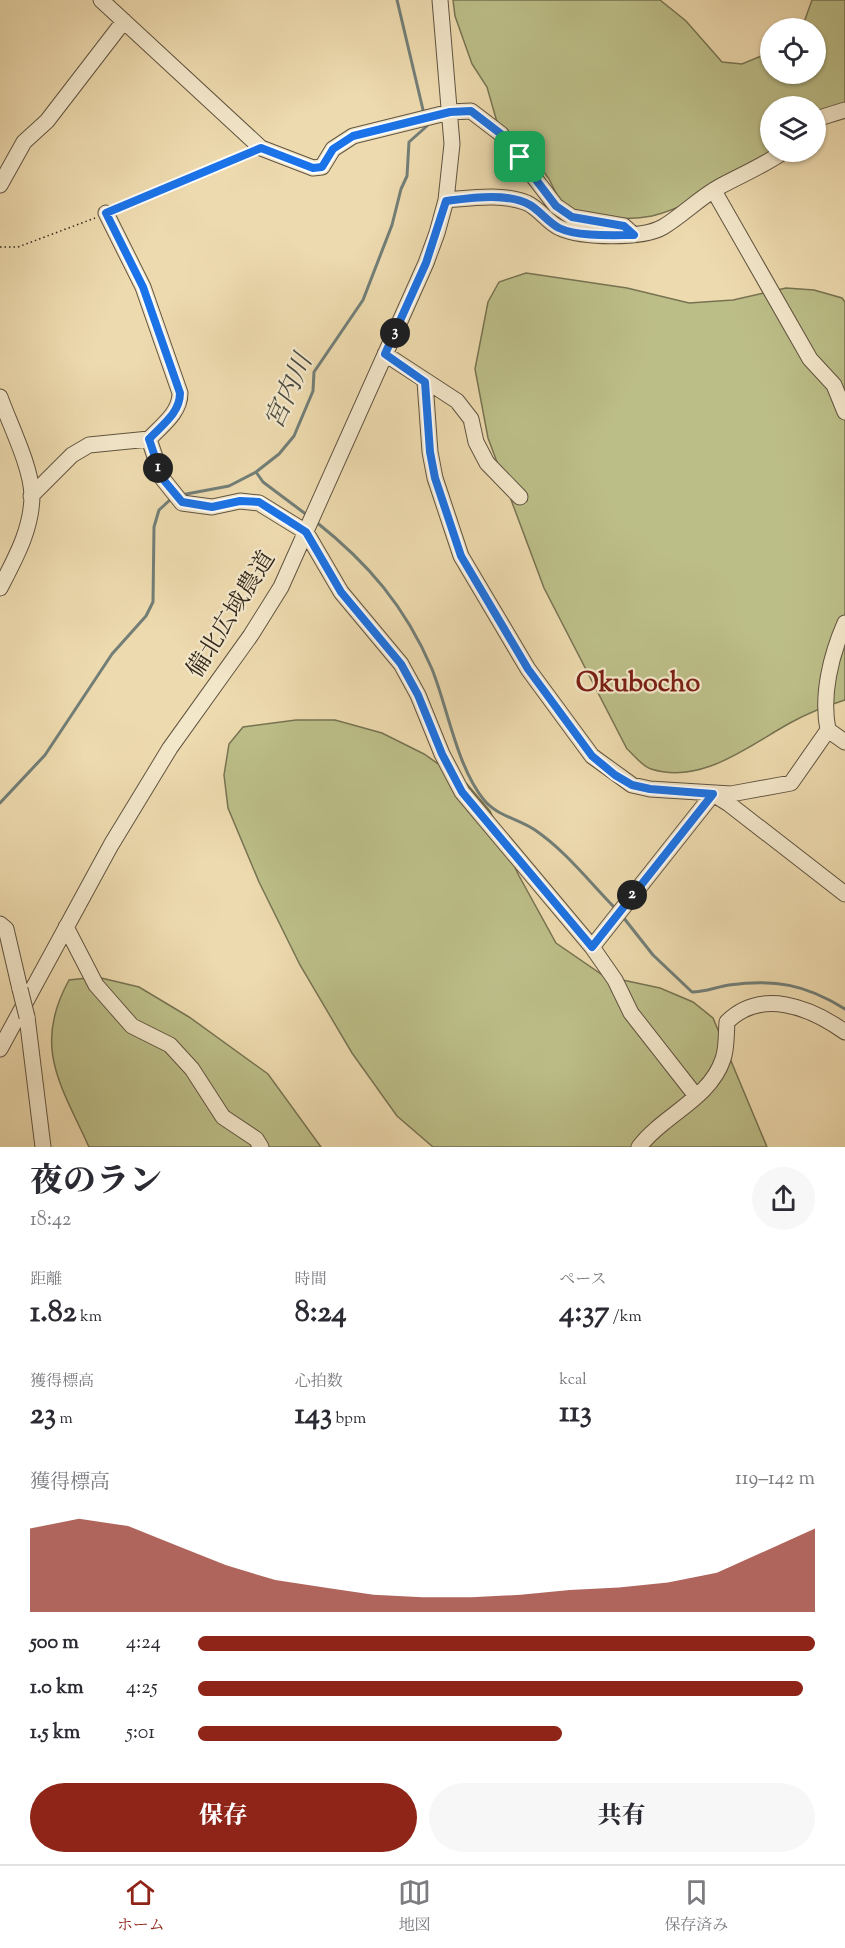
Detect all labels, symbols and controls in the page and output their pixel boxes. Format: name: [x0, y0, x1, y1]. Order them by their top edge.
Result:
map controls: [760, 18, 826, 162]
button: locate: [760, 18, 826, 84]
button: layers: [760, 96, 826, 162]
pin: [494, 131, 545, 182]
icon: arrive: [503, 140, 536, 173]
pin: 3: [380, 318, 410, 348]
text: 3: [392, 321, 398, 344]
water label: 宮内川: [257, 346, 324, 435]
pin: 1: [143, 453, 173, 483]
text: 1: [155, 456, 161, 479]
street label: 備北広域農道: [179, 545, 285, 685]
district label: Okubocho: [576, 665, 700, 704]
pin: 2: [617, 880, 647, 910]
text: 2: [628, 883, 636, 906]
text: 夜のラン: [30, 1159, 162, 1207]
button: share: [752, 1167, 815, 1230]
text: 18:42: [30, 1206, 71, 1235]
text: 距離: [30, 1269, 62, 1292]
text: 時間: [295, 1269, 327, 1292]
text: ペース: [559, 1269, 607, 1292]
text: 1.82: [30, 1292, 77, 1335]
text: 8:24: [295, 1292, 347, 1335]
text: 4:37: [559, 1292, 609, 1335]
text: km: [77, 1306, 102, 1329]
text: /km: [609, 1306, 642, 1329]
text: kcal: [559, 1369, 587, 1392]
text: 獲得標高: [30, 1371, 94, 1394]
text: 心拍数: [295, 1371, 343, 1394]
text: 113: [559, 1392, 592, 1435]
text: 23: [30, 1394, 56, 1437]
text: 143: [295, 1394, 332, 1437]
text: m: [56, 1408, 73, 1431]
text: bpm: [332, 1408, 366, 1431]
text: 119–142 m: [735, 1465, 815, 1494]
text: 獲得標高: [30, 1469, 110, 1498]
text: 500 m: [30, 1629, 79, 1658]
text: 4:24: [126, 1629, 161, 1658]
text: 1.0 km: [30, 1674, 84, 1703]
text: 4:25: [126, 1674, 157, 1703]
text: 1.5 km: [30, 1719, 80, 1748]
text: 5:01: [126, 1719, 155, 1748]
button: 保存: [30, 1783, 417, 1852]
button: 共有: [429, 1783, 815, 1852]
tab: ホーム: [117, 1876, 165, 1938]
tab: 地図: [398, 1876, 431, 1938]
tab: 保存済み: [664, 1876, 728, 1938]

